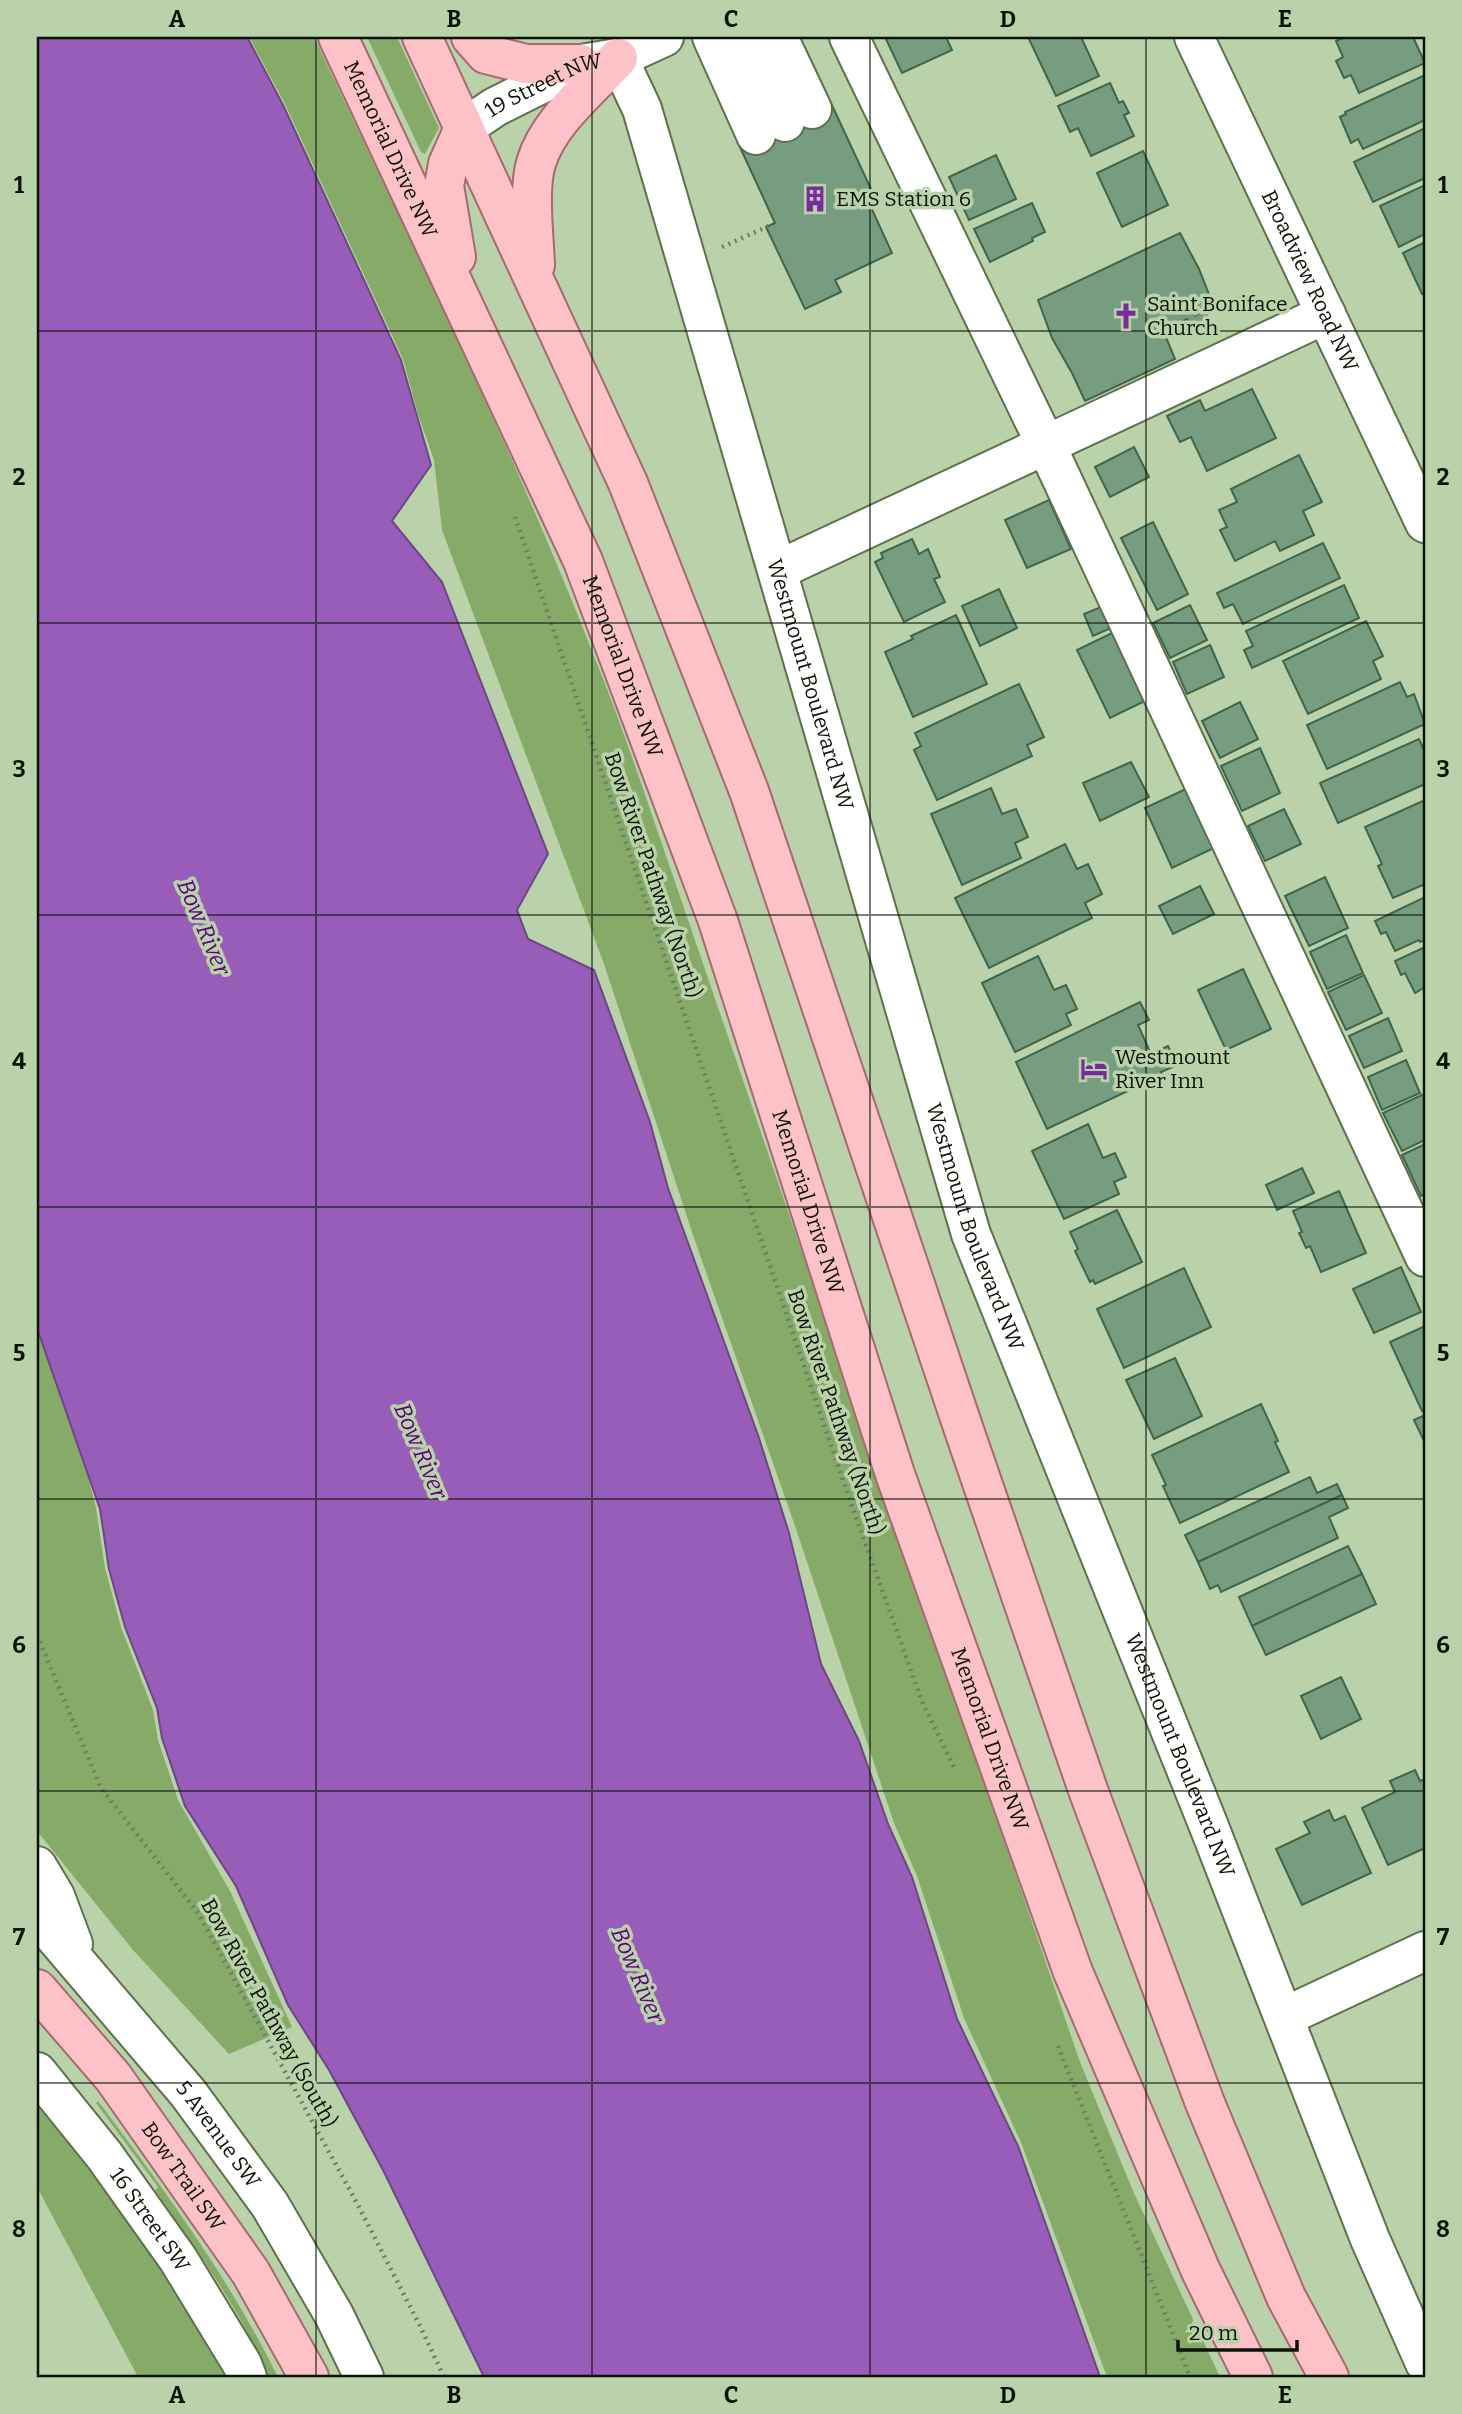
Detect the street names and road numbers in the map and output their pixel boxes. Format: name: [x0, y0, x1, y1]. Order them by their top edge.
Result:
street label: 19 Street NW: [480, 48, 604, 123]
street label: Memorial Drive NW: [338, 57, 443, 242]
street label: Broadview Road NW: [1256, 186, 1364, 376]
street label: Westmount Boulevard NW: [761, 556, 859, 814]
street label: Memorial Drive NW: [577, 572, 669, 761]
street label: Bow River Pathway (North): [599, 749, 707, 1001]
street label: Westmount Boulevard NW: [920, 1100, 1030, 1355]
street label: Memorial Drive NW: [766, 1106, 850, 1298]
street label: Bow River Pathway (North): [782, 1286, 890, 1538]
street label: Westmount Boulevard NW: [1120, 1629, 1241, 1881]
street label: Memorial Drive NW: [945, 1644, 1035, 1834]
street label: Bow River Pathway (South): [195, 1894, 343, 2132]
street label: 5 Avenue SW: [170, 2076, 266, 2194]
street label: Bow Trail SW: [136, 2117, 231, 2237]
street label: 16 Street SW: [104, 2163, 196, 2277]

